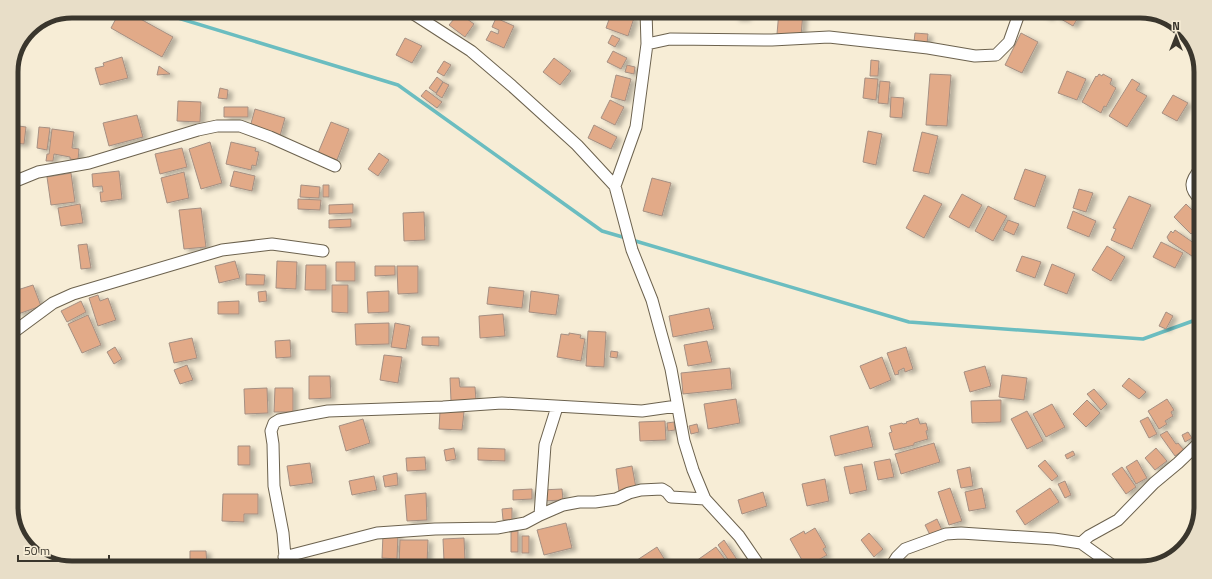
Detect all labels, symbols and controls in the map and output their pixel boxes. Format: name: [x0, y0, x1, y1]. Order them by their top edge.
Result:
north arrow: [1156, 16, 1196, 56]
text: N: [1172, 18, 1180, 34]
scale bar: [18, 537, 109, 563]
text: 50 m: [24, 541, 50, 560]

